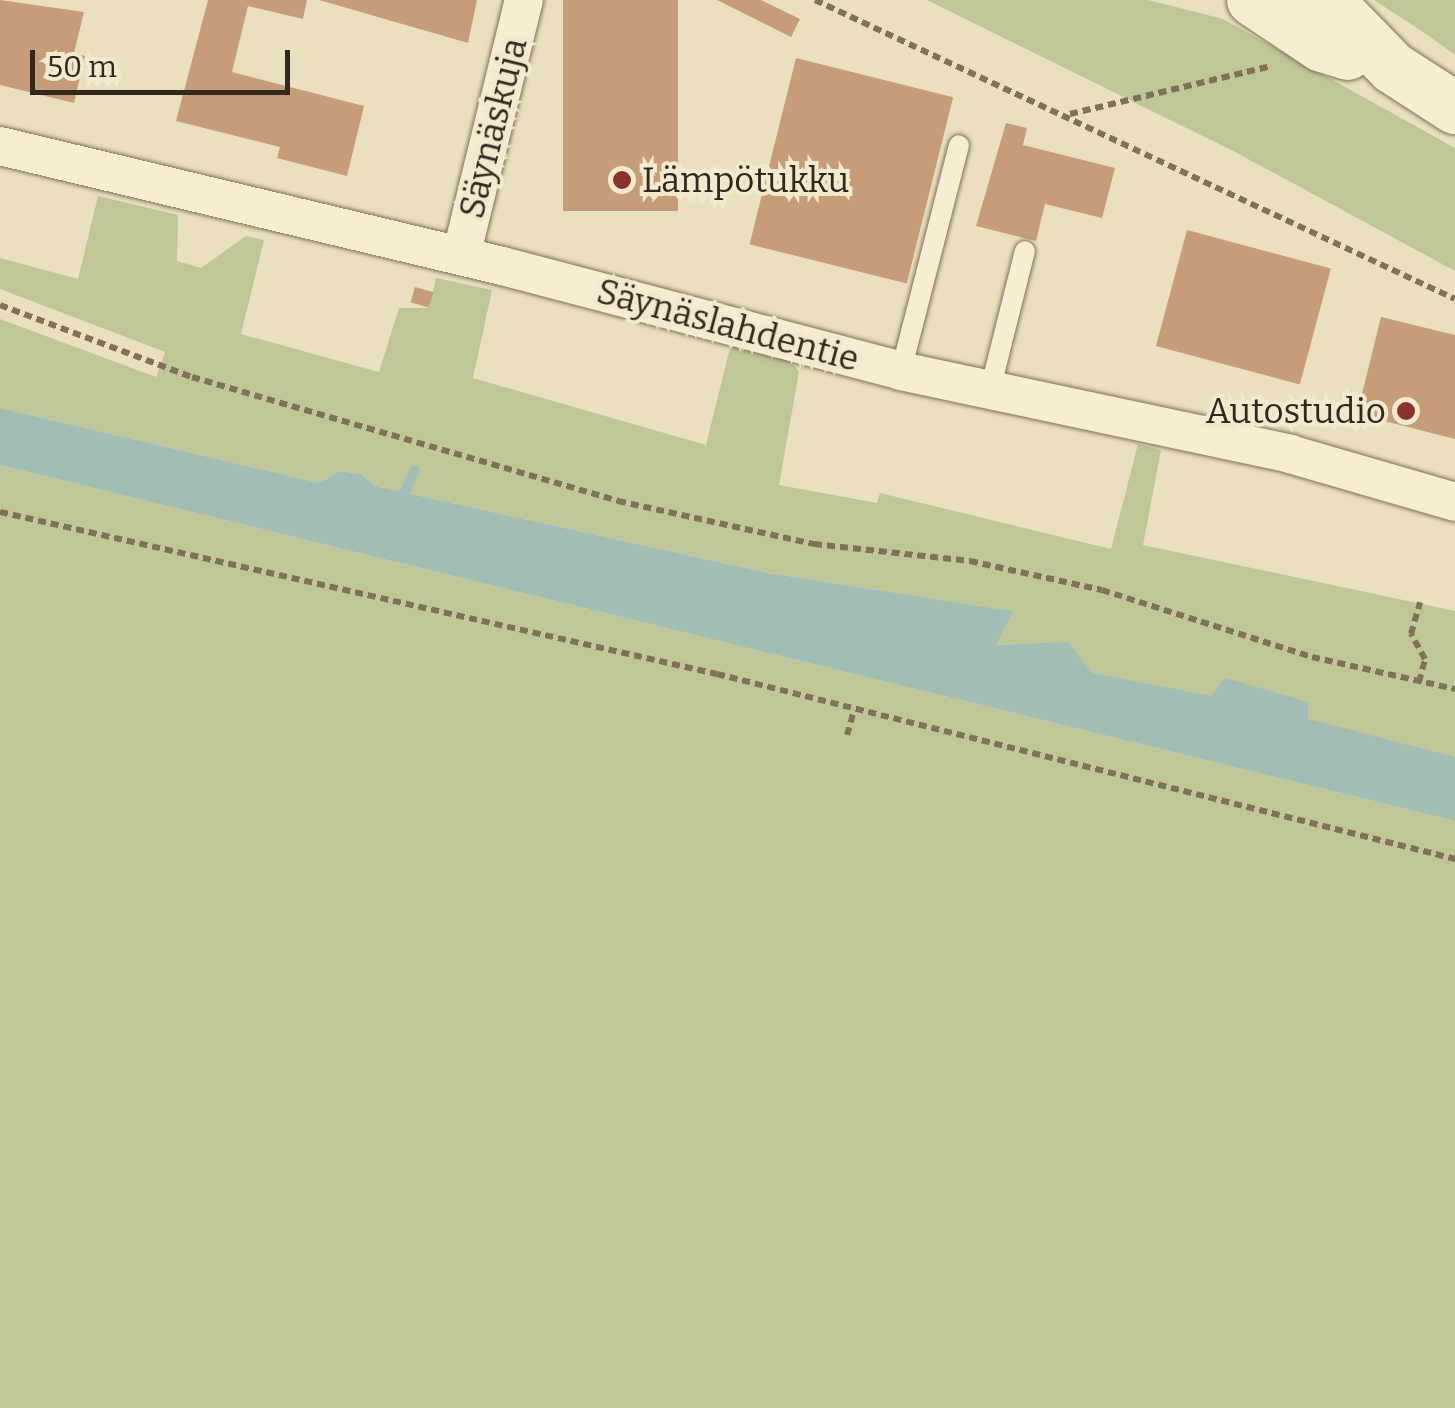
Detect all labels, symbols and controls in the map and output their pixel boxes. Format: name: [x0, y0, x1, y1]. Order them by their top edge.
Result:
scale bar: [35, 30, 295, 92]
street label: Säynäskuja: [450, 33, 536, 223]
text: 50 m: [47, 49, 117, 85]
place label: Lämpötukku: [642, 159, 849, 201]
marker: Lämpötukku: [611, 169, 633, 191]
street label: Säynäslahdentie: [592, 270, 864, 380]
place label: Autostudio: [1206, 390, 1386, 432]
marker: Autostudio: [1395, 400, 1417, 422]

